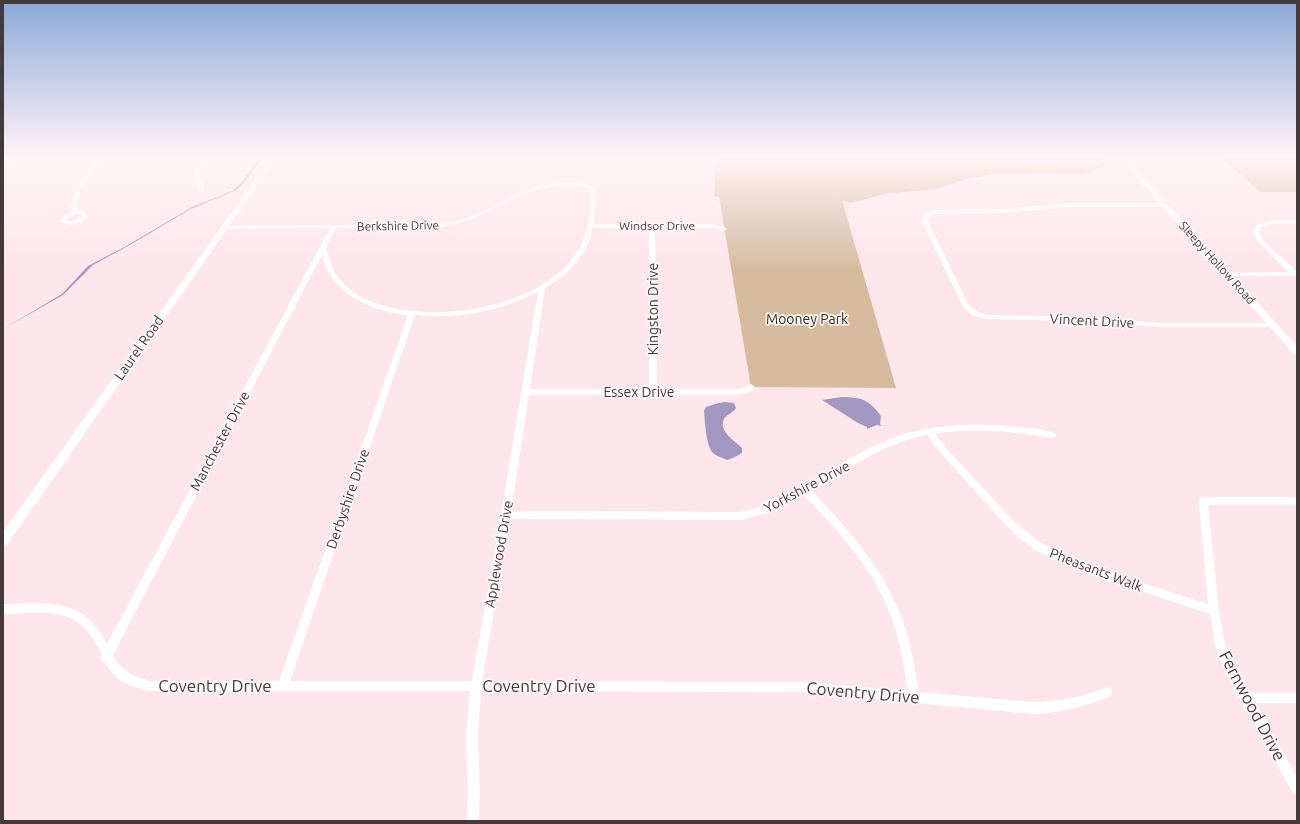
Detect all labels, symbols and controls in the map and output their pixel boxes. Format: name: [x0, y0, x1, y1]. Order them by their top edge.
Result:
street label: Berkshire Drive: [357, 218, 439, 234]
street label: Windsor Drive: [619, 219, 695, 233]
street label: Sleepy Hollow Road: [1176, 219, 1258, 307]
street label: Kingston Drive: [645, 263, 661, 355]
street label: Vincent Drive: [1049, 310, 1135, 332]
park label: Mooney Park: [766, 311, 848, 327]
street label: Laurel Road: [111, 313, 167, 383]
street label: Essex Drive: [603, 384, 675, 400]
street label: Manchester Drive: [187, 388, 253, 494]
street label: Derbyshire Drive: [323, 447, 373, 551]
street label: Yorkshire Drive: [761, 457, 853, 517]
street label: Applewood Drive: [481, 499, 517, 609]
street label: Pheasants Walk: [1047, 545, 1145, 595]
street label: Fernwood Drive: [1214, 648, 1290, 764]
street label: Coventry Drive: [158, 676, 272, 696]
street label: Coventry Drive: [482, 676, 596, 696]
street label: Coventry Drive: [806, 678, 920, 708]

